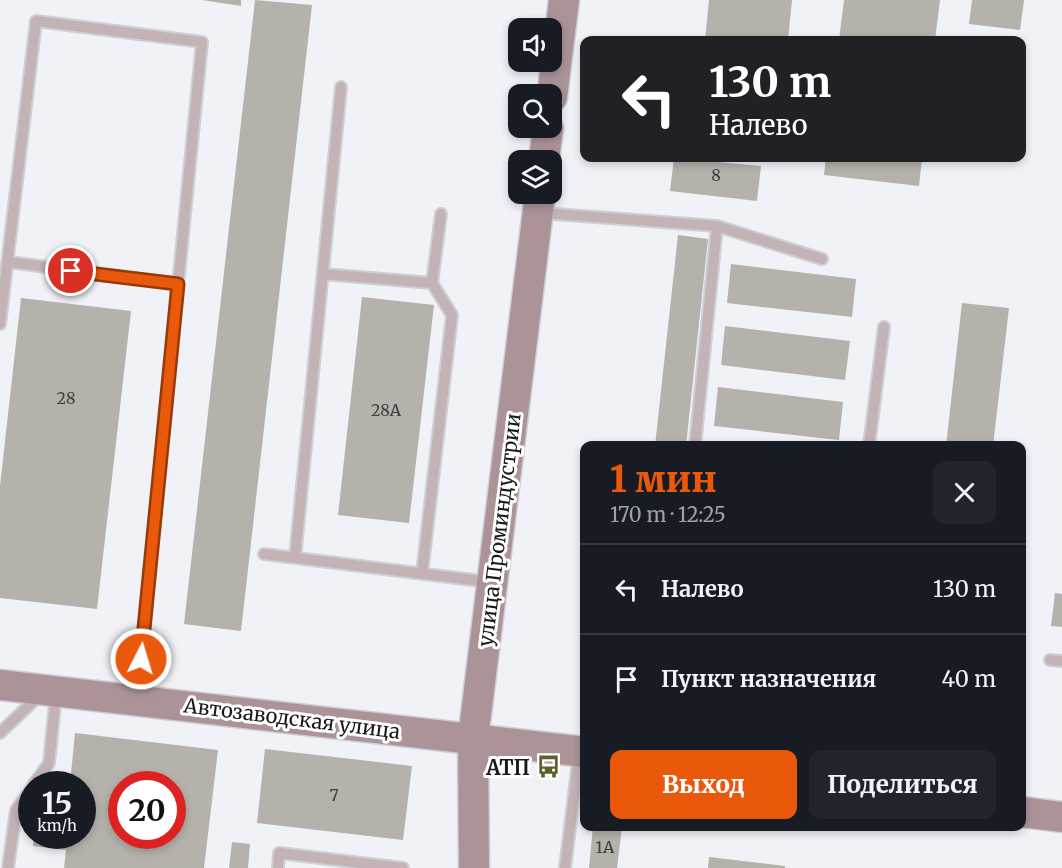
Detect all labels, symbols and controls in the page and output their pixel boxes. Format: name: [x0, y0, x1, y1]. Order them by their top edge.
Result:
map controls: [508, 18, 562, 204]
button: sound: [508, 18, 562, 72]
text: 130 m: [709, 56, 831, 108]
icon: left: [610, 60, 688, 138]
button: search: [508, 84, 562, 138]
text: Налево: [709, 108, 807, 142]
button: layers: [508, 150, 562, 204]
house number: 8: [711, 165, 721, 185]
pin: [45, 245, 96, 296]
icon: arrive: [54, 254, 87, 287]
house number: 28: [57, 388, 75, 408]
house number: 28А: [371, 400, 402, 420]
street label: улица Проминдустрии: [472, 412, 526, 648]
text: 1 мин: [610, 457, 717, 502]
button: close: [933, 461, 996, 524]
text: 170 m · 12:25: [610, 502, 726, 527]
icon: left: [610, 573, 643, 606]
text: Налево: [661, 575, 744, 603]
text: 130 m: [933, 575, 996, 603]
position arrow: [109, 627, 173, 691]
icon: arrive: [610, 663, 643, 696]
text: Пункт назначения: [661, 665, 876, 693]
text: 40 m: [941, 665, 996, 693]
street label: Автозаводская улица: [181, 692, 402, 744]
button: Выход: [610, 750, 797, 819]
button: Поделиться: [809, 750, 996, 819]
bus stop icon: АТП: [535, 754, 561, 780]
place label: АТП: [485, 755, 530, 780]
speed limit sign: 20: [108, 771, 186, 849]
text: 15: [42, 784, 72, 822]
house number: 7: [329, 785, 339, 805]
text: km/h: [37, 816, 77, 835]
house number: 1А: [596, 837, 615, 857]

